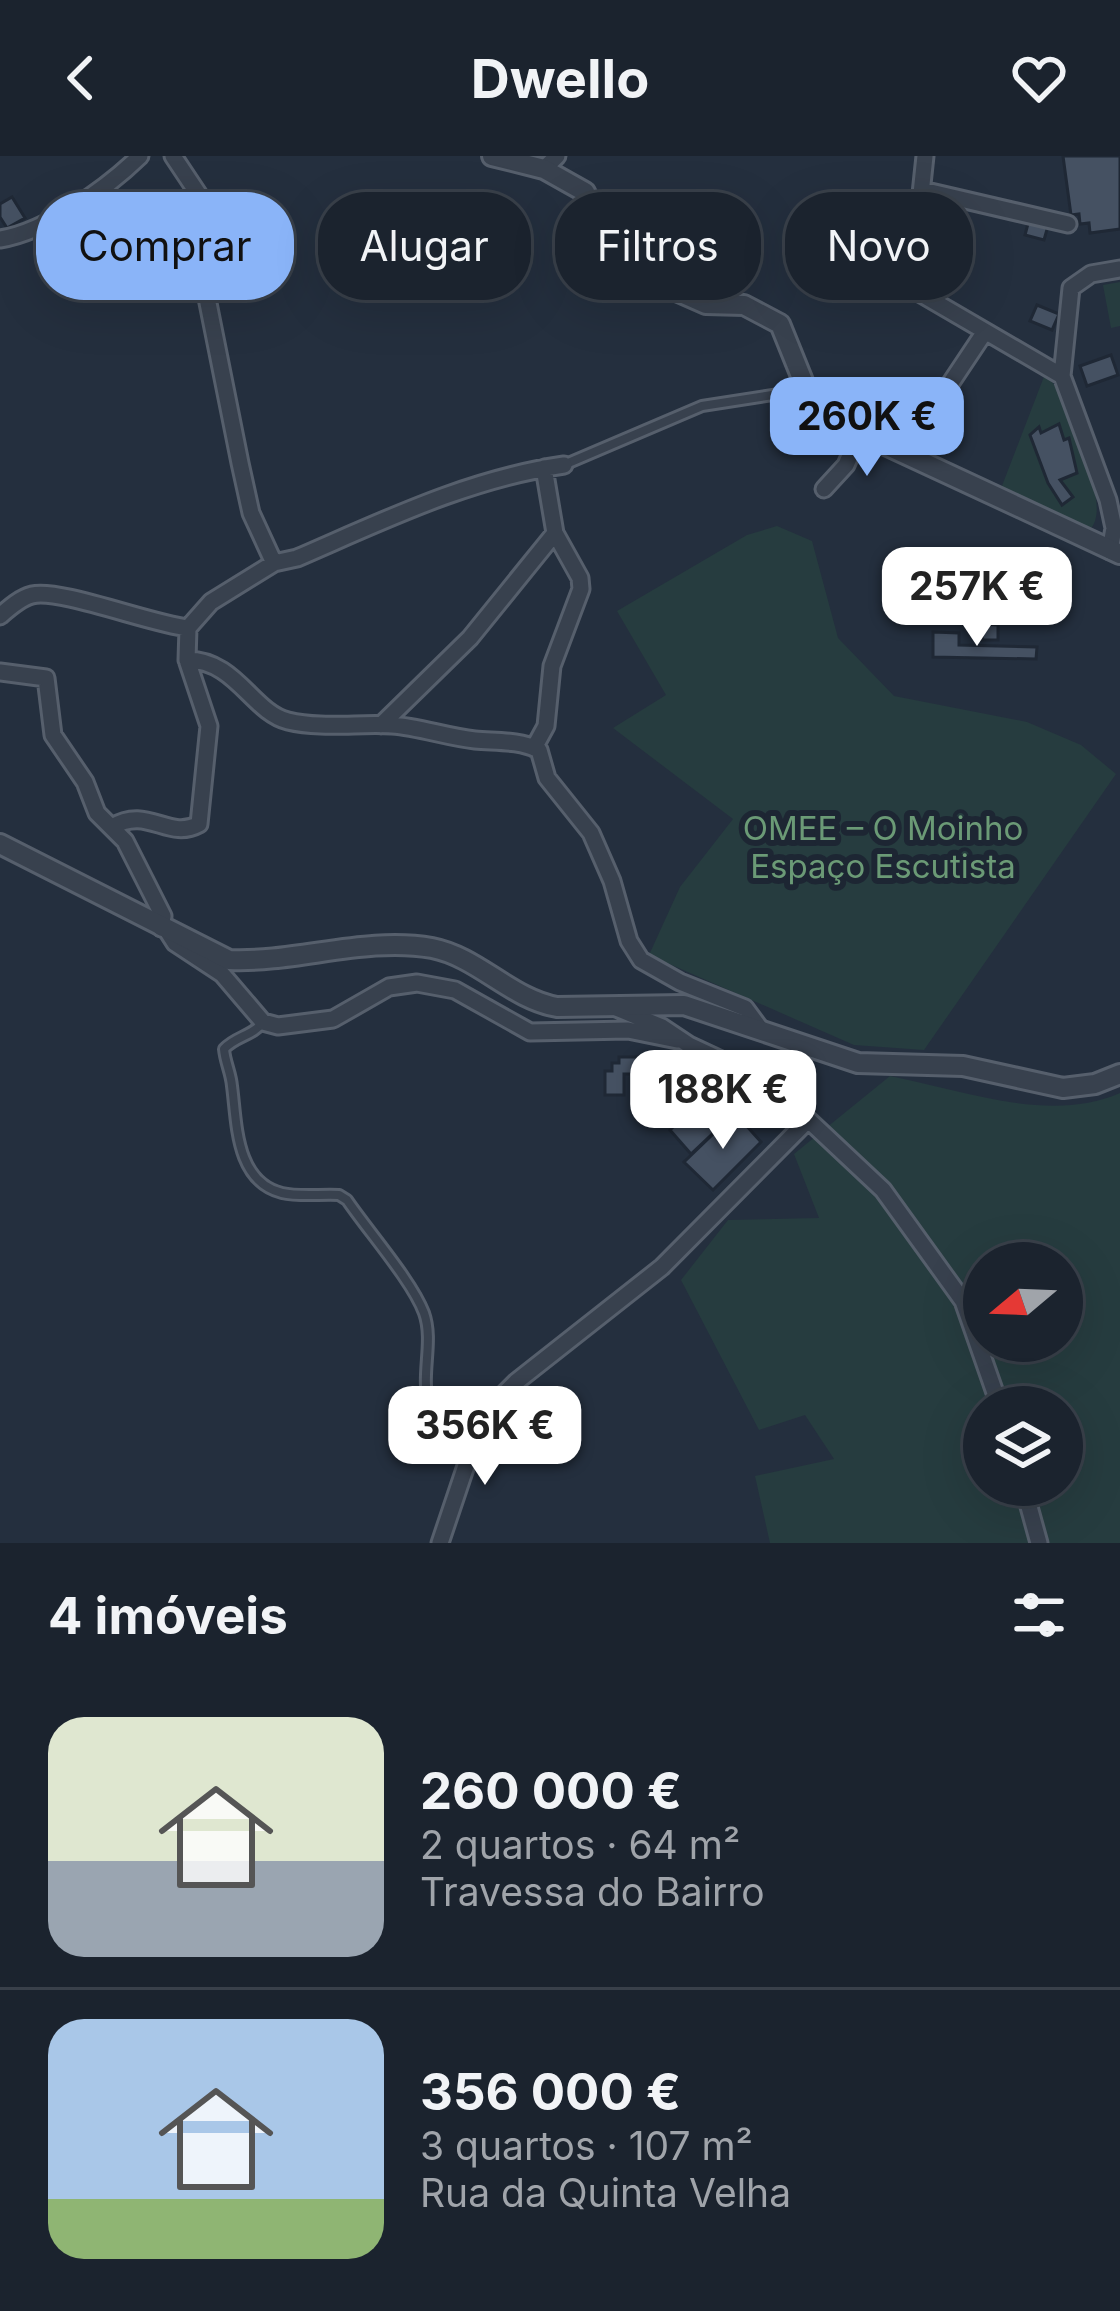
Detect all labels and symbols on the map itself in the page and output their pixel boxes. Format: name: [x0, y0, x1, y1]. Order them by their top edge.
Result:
pin: 260K €: [769, 377, 965, 479]
pin: 257K €: [879, 547, 1075, 649]
park label: OMEE – O Moinho Espaço Escutista: [743, 808, 1023, 886]
pin: 188K €: [625, 1050, 821, 1152]
north arrow: [963, 1242, 1083, 1362]
pin: 356K €: [387, 1386, 583, 1488]

